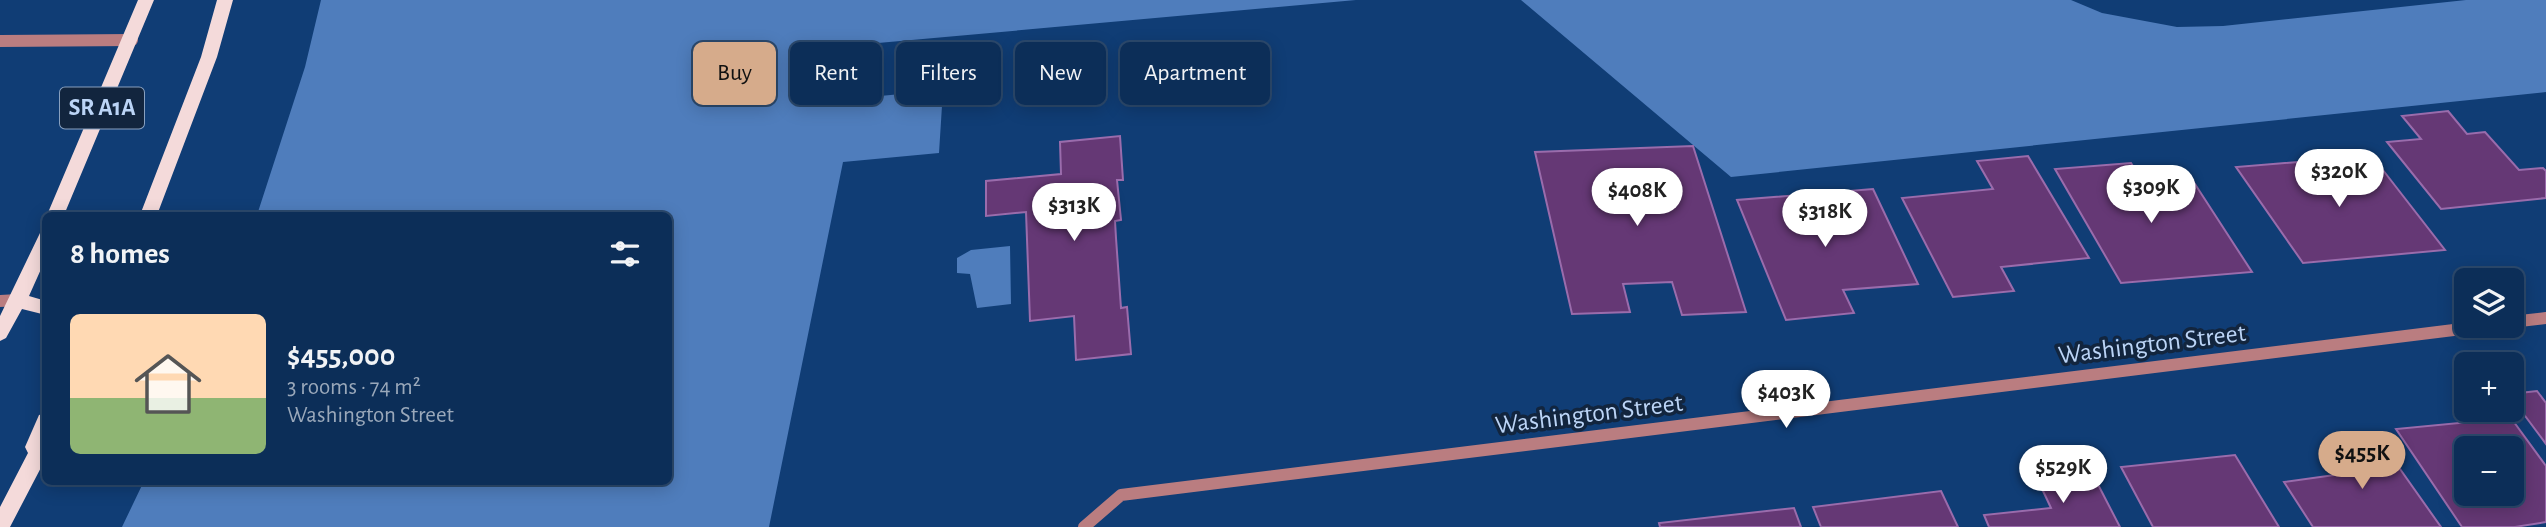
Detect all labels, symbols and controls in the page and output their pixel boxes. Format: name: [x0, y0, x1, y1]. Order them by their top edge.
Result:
chip: Buy: [693, 42, 776, 105]
chip: Rent: [790, 42, 882, 105]
chip: Filters: [896, 42, 1001, 105]
chip: New: [1015, 42, 1106, 105]
chip: Apartment: [1120, 42, 1270, 105]
road number: SR A1A: [60, 88, 144, 128]
pin: $320K: [2290, 150, 2388, 209]
text: $320K: [2311, 160, 2367, 183]
pin: $309K: [2102, 166, 2200, 225]
pin: $408K: [1588, 168, 1686, 228]
text: $309K: [2123, 176, 2179, 199]
text: $408K: [1608, 179, 1666, 202]
pin: $313K: [1025, 184, 1123, 243]
pin: $318K: [1776, 190, 1874, 249]
text: $313K: [1048, 194, 1100, 217]
text: $318K: [1798, 200, 1852, 223]
icon: filters: [606, 235, 644, 273]
text: 8 homes: [70, 239, 170, 269]
map controls: [2454, 268, 2524, 506]
button: layers: [2454, 268, 2524, 338]
street label: Washington Street: [2057, 320, 2247, 368]
text: $455,000: [287, 341, 395, 371]
icon: home: [126, 342, 210, 426]
button: +: [2454, 352, 2524, 422]
pin: $403K: [1737, 370, 1835, 430]
text: 3 rooms · 74 m²: [287, 376, 421, 399]
text: $403K: [1757, 381, 1815, 404]
street label: Washington Street: [1494, 390, 1684, 438]
text: Washington Street: [287, 404, 454, 427]
pin: $455K: [2313, 432, 2411, 491]
button: −: [2454, 436, 2524, 506]
text: $455K: [2334, 442, 2390, 465]
pin: $529K: [2014, 446, 2112, 505]
text: $529K: [2035, 456, 2091, 479]

